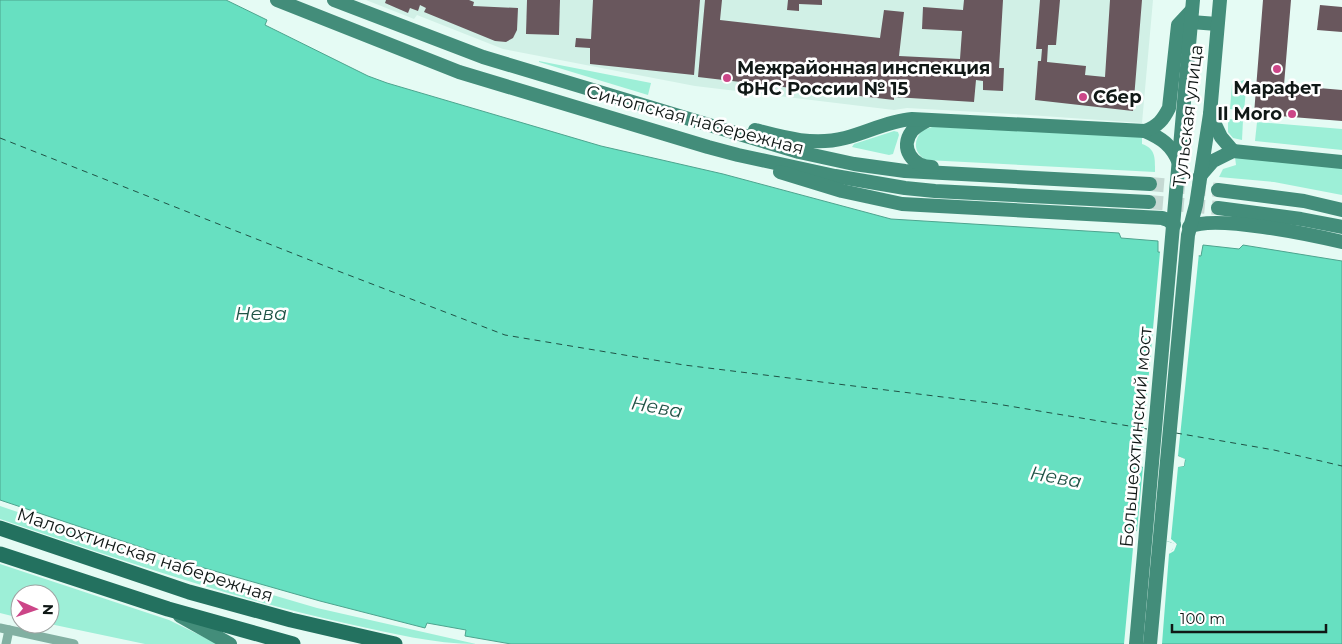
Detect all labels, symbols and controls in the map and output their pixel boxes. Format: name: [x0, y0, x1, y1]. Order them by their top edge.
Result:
street label: Тульская улица: [1168, 43, 1208, 189]
place label: Межрайонная инспекция ФНС России № 15: [737, 57, 990, 100]
marker: Марафет: [1271, 63, 1283, 75]
marker: Межрайонная инспекция ФНС России № 15: [721, 72, 733, 84]
place label: Марафет: [1233, 77, 1321, 99]
street label: Синопская набережная: [584, 80, 806, 160]
place label: Сбер: [1093, 86, 1142, 108]
marker: Сбер: [1077, 91, 1089, 103]
place label: Il Moro: [1217, 103, 1282, 125]
marker: Il Moro: [1286, 108, 1298, 120]
water label: Нева: [235, 302, 287, 325]
street label: Большеохтинский мост: [1115, 325, 1157, 548]
water label: Нева: [629, 391, 685, 423]
water label: Нева: [1028, 461, 1084, 493]
street label: Малоохтинская набережная: [14, 503, 276, 607]
north arrow: [10, 584, 60, 634]
scale bar: [1172, 602, 1326, 634]
text: N: [39, 603, 57, 615]
text: 100 m: [1180, 609, 1225, 628]

